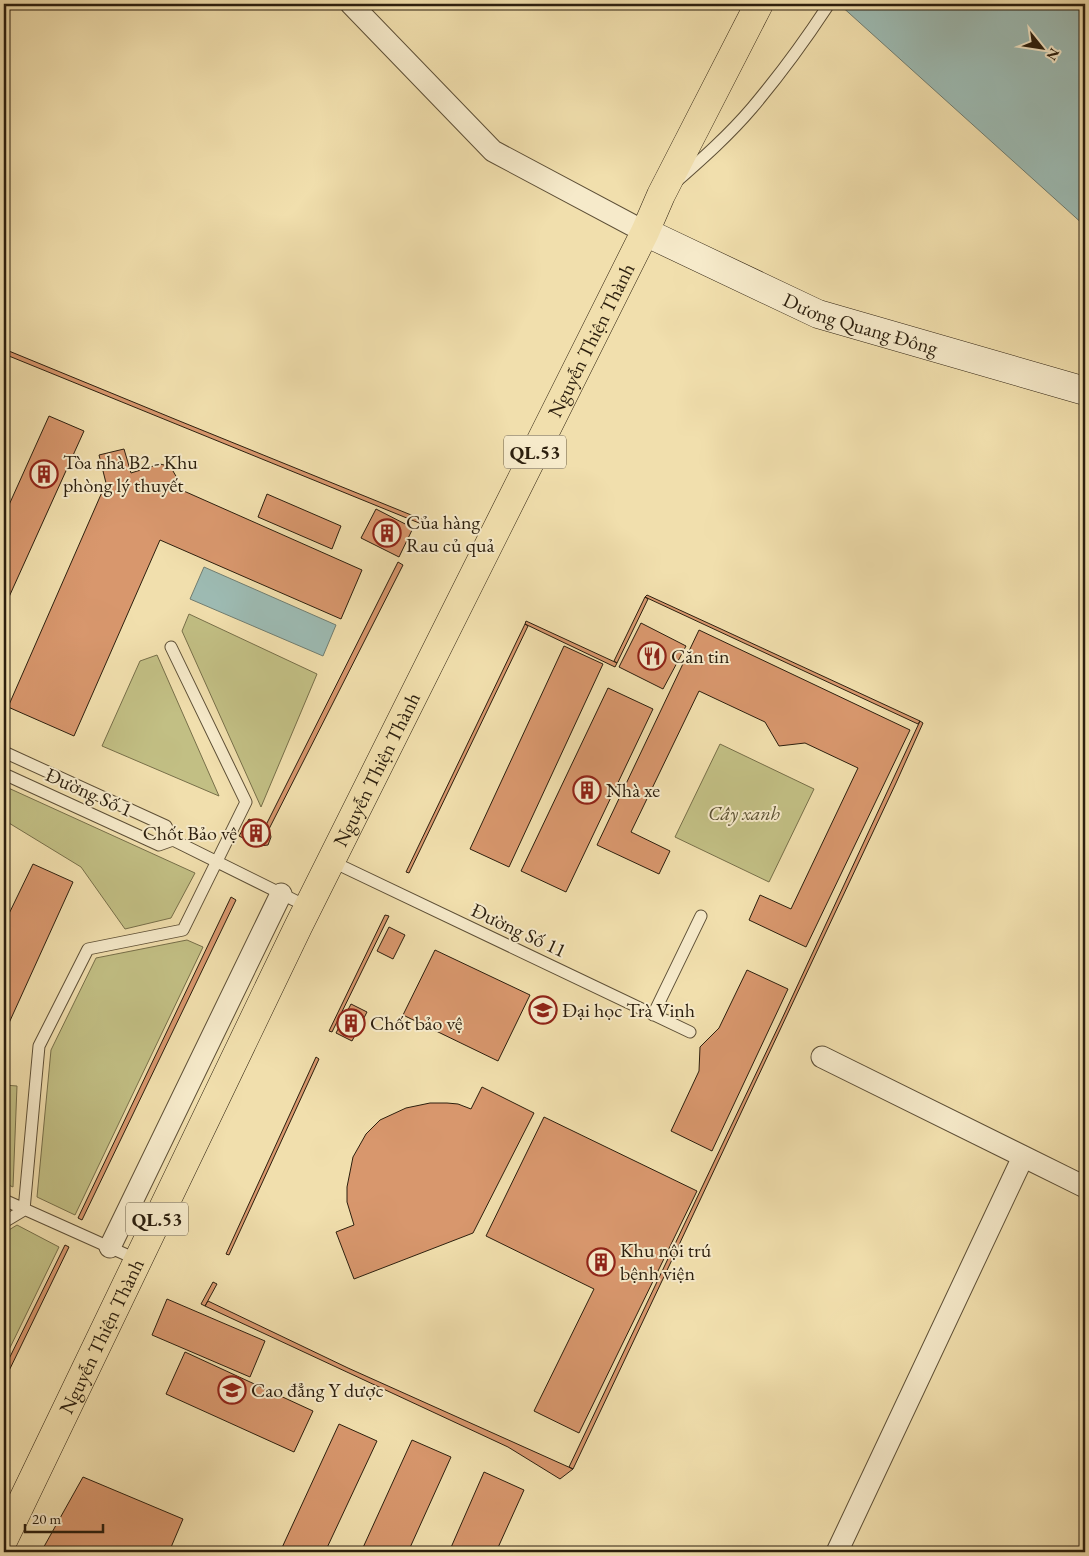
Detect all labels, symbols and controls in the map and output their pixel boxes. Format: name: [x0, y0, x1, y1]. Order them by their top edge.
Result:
north arrow: [1016, 22, 1066, 72]
text: N: [1042, 45, 1064, 64]
street label: Nguyễn Thiện Thành: [542, 258, 641, 422]
street label: Dương Quang Đông: [779, 286, 941, 361]
road number: QL.53: [504, 436, 566, 468]
place label: Tòa nhà B2 - Khu phòng lý thuyết: [63, 449, 198, 498]
building icon: Tòa nhà B2 - Khu phòng lý thuyết: [29, 459, 59, 489]
place label: Của hàng Rau củ quả: [406, 509, 494, 558]
building icon: Của hàng Rau củ quả: [372, 518, 402, 548]
restaurant icon: Căn tin: [637, 641, 667, 671]
place label: Căn tin: [671, 643, 730, 669]
street label: Nguyễn Thiện Thành: [327, 688, 426, 851]
street label: Đường Số 1: [41, 761, 137, 823]
building icon: Nhà xe: [572, 775, 602, 805]
place label: Nhà xe: [606, 777, 660, 803]
park label: Cây xanh: [708, 800, 780, 826]
building icon: Chốt Bảo vệ: [241, 818, 271, 848]
place label: Chốt Bảo vệ: [143, 820, 237, 846]
street label: Đường Số 11: [467, 897, 571, 963]
school or university icon: Đại học Trà Vinh: [528, 995, 558, 1025]
place label: Đại học Trà Vinh: [562, 997, 695, 1023]
building icon: Chốt bảo vệ: [336, 1008, 366, 1038]
place label: Chốt bảo vệ: [370, 1010, 463, 1036]
road number: QL.53: [126, 1202, 188, 1236]
place label: Khu nội trú bệnh viện: [620, 1237, 712, 1286]
building icon: Khu nội trú bệnh viện: [586, 1247, 616, 1277]
street label: Nguyễn Thiện Thành: [53, 1254, 150, 1418]
school or university icon: Cao đẳng Y dược: [217, 1375, 247, 1405]
place label: Cao đẳng Y dược: [251, 1377, 384, 1403]
scale bar: [25, 1501, 102, 1533]
text: 20 m: [32, 1509, 61, 1528]

